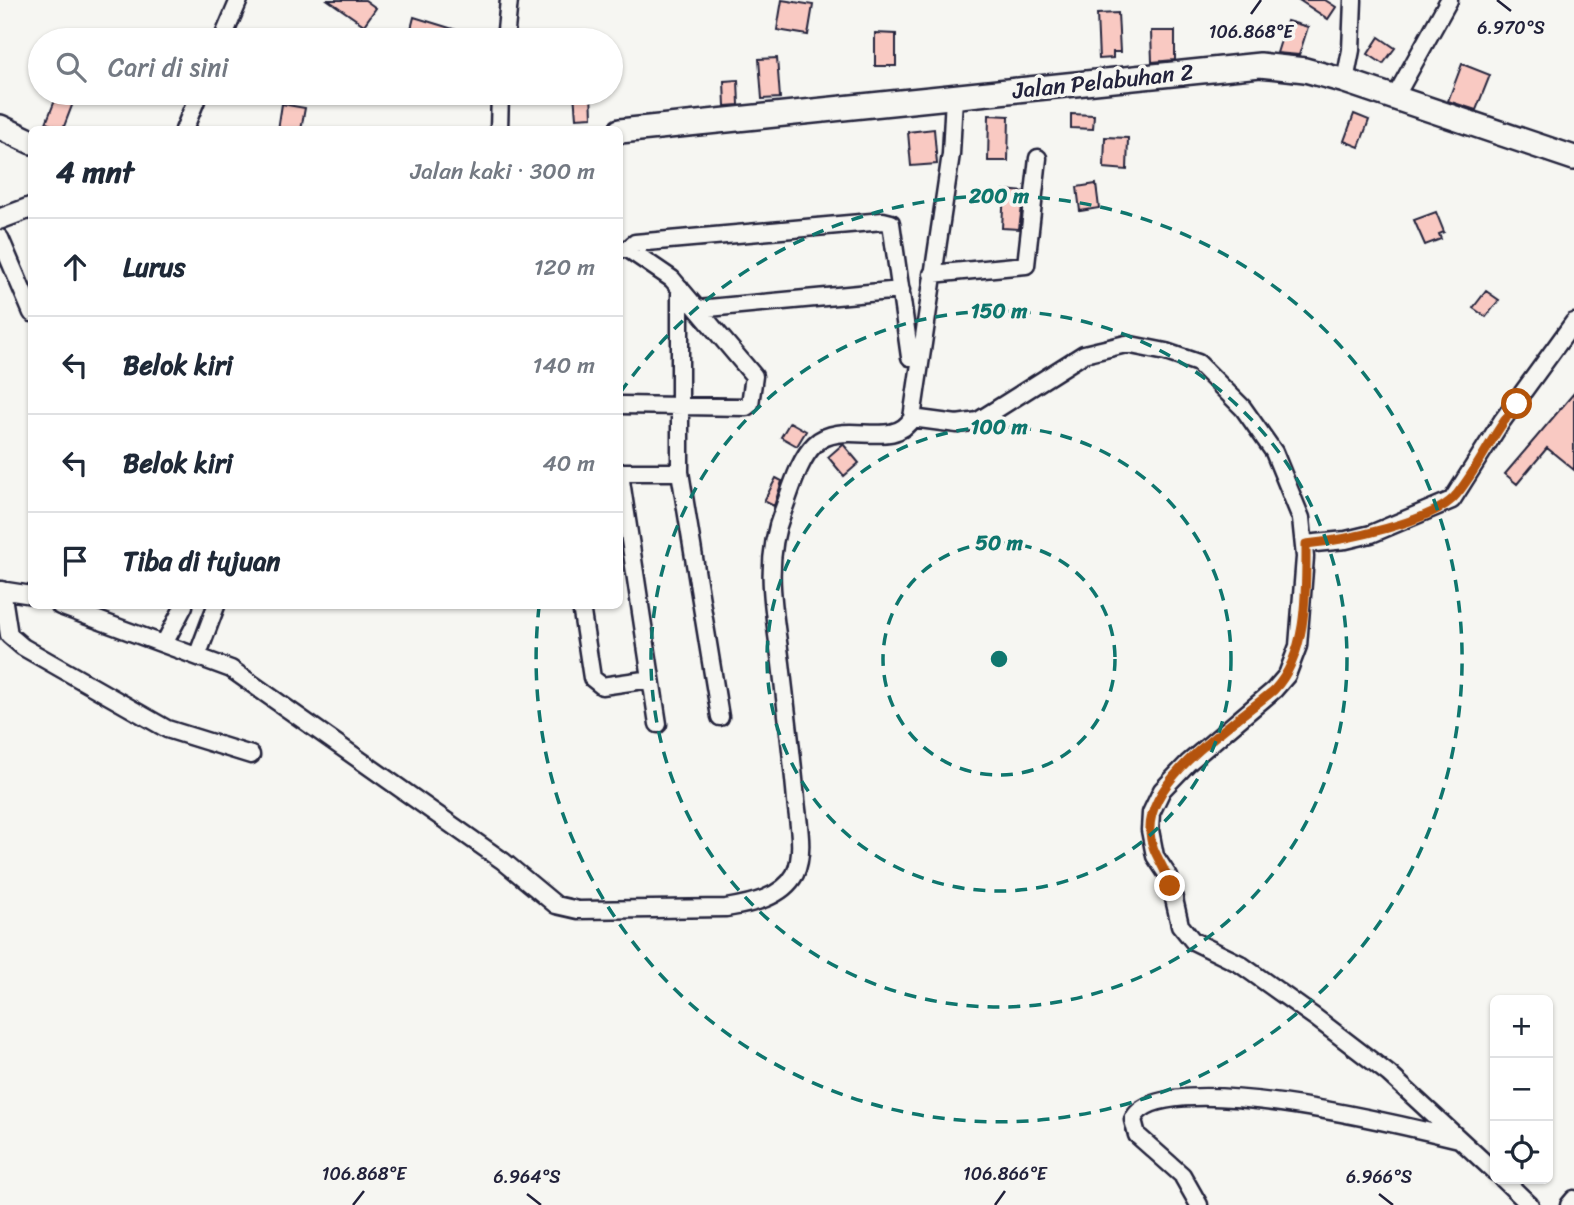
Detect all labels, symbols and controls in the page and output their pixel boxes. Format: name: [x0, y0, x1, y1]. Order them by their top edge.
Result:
text: 6.970°S: [1477, 12, 1545, 44]
text: 106.868°E: [1209, 16, 1294, 48]
search box: [28, 28, 623, 105]
text: Cari di sini: [108, 44, 229, 90]
icon: search: [52, 48, 90, 86]
street label: Jalan Pelabuhan 2: [1010, 52, 1196, 111]
text: 4 mnt: [56, 145, 134, 199]
text: Jalan kaki · 300 m: [410, 151, 595, 192]
text: 200 m: [968, 177, 1030, 215]
text: Lurus: [123, 244, 186, 290]
text: 120 m: [534, 247, 595, 288]
icon: ahead: [56, 248, 94, 286]
text: 150 m: [971, 292, 1028, 330]
text: Belok kiri: [123, 342, 233, 388]
text: 140 m: [533, 345, 595, 386]
icon: left: [56, 346, 94, 384]
route start: [1501, 388, 1532, 419]
text: 100 m: [970, 408, 1028, 446]
text: Belok kiri: [123, 440, 233, 486]
text: 40 m: [542, 443, 595, 484]
icon: left: [56, 444, 94, 482]
text: 50 m: [975, 524, 1024, 562]
text: Tiba di tujuan: [123, 538, 280, 584]
icon: arrive: [56, 542, 94, 580]
centre of rings: [987, 647, 1011, 671]
route end: [1154, 870, 1185, 901]
map controls: [1490, 995, 1553, 1184]
button: +: [1490, 995, 1553, 1058]
button: −: [1490, 1058, 1553, 1121]
button: locate: [1490, 1121, 1553, 1184]
text: 106.868°E: [322, 1158, 407, 1190]
text: 106.866°E: [963, 1158, 1048, 1190]
text: 6.964°S: [493, 1161, 561, 1193]
text: 6.966°S: [1346, 1161, 1412, 1193]

